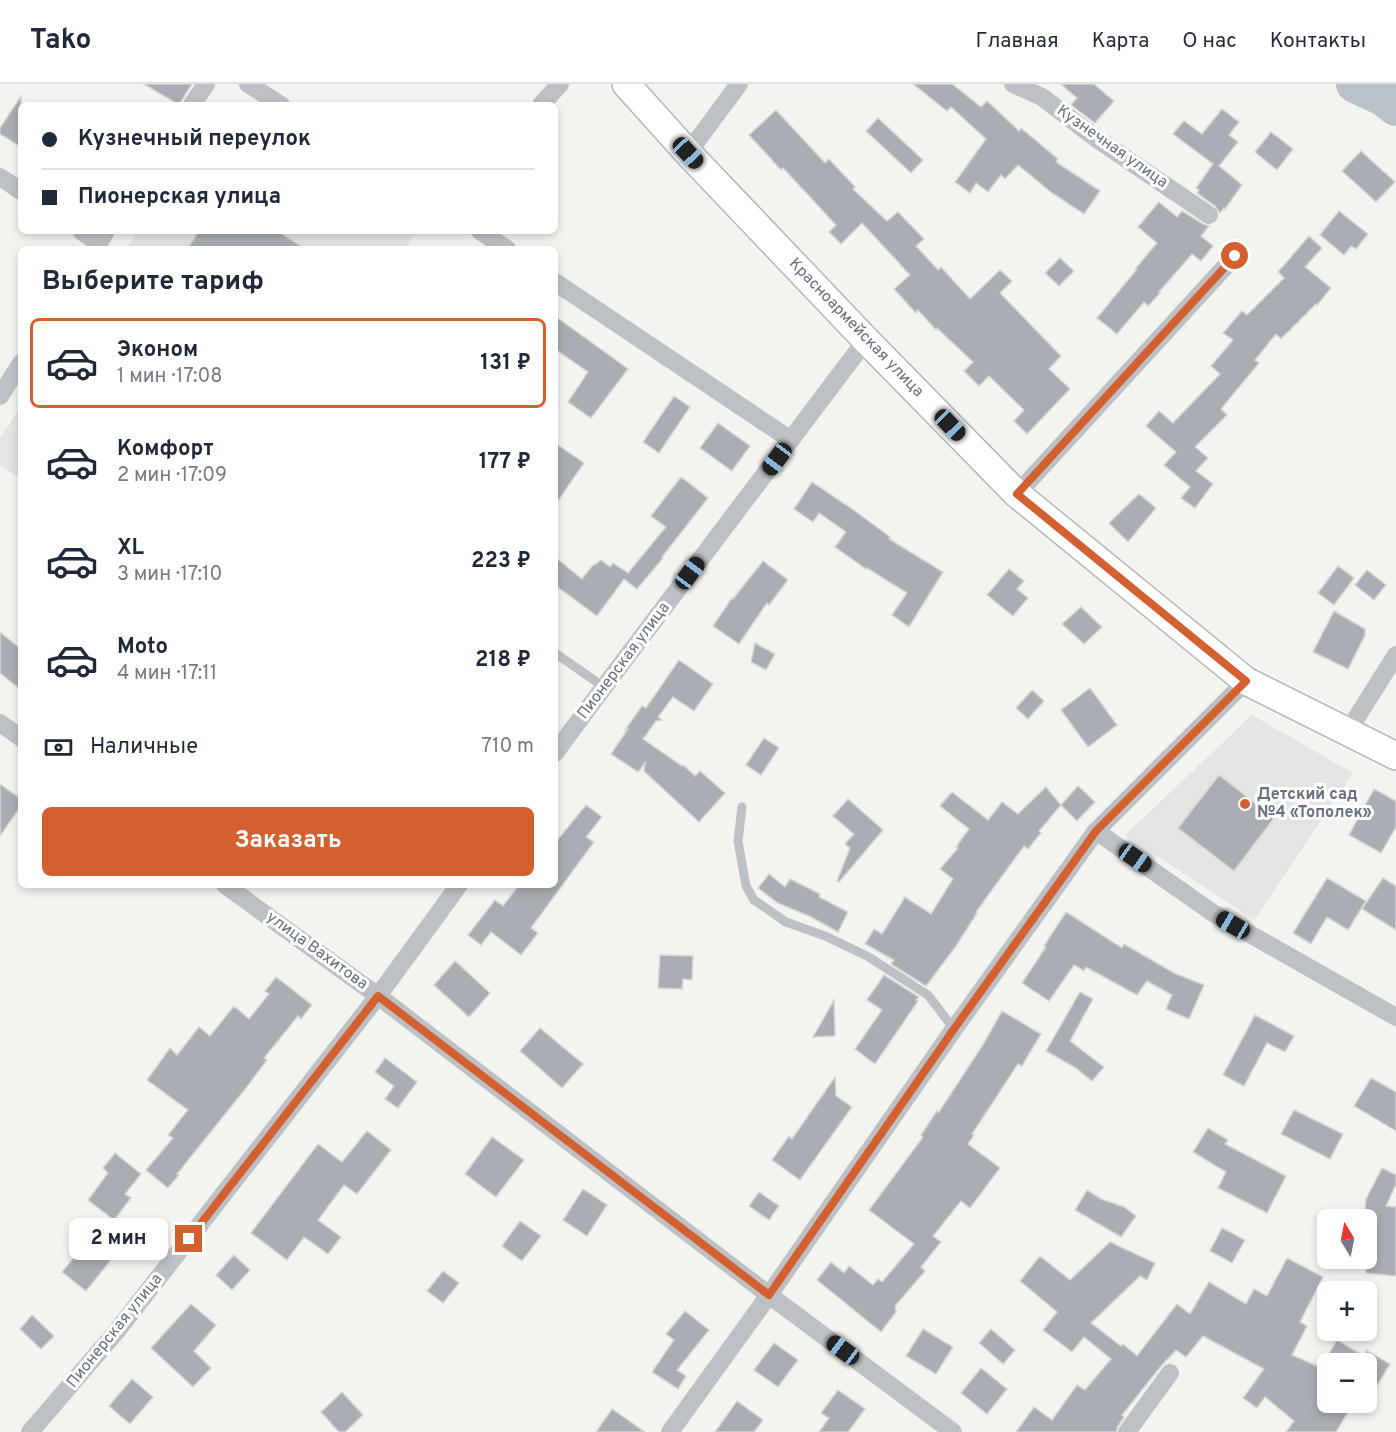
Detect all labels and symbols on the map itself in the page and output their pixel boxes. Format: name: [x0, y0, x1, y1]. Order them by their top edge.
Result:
street label: Кузнечная улица: [1052, 101, 1172, 193]
car: [669, 134, 707, 172]
route start: [1221, 242, 1248, 269]
street label: Красноармейская улица: [784, 254, 928, 402]
car: [931, 406, 969, 444]
car: [759, 439, 795, 479]
car: [672, 553, 708, 593]
street label: Пионерская улица: [573, 599, 675, 723]
place label: Детский сад №4 «Тополек»: [1257, 785, 1372, 823]
marker: Детский сад №4 «Тополек»: [1238, 797, 1252, 811]
car: [1115, 840, 1155, 876]
street label: улица Вахитова: [262, 907, 372, 995]
car: [1213, 908, 1253, 942]
north arrow: [1317, 1209, 1377, 1269]
callout: 2 мин: [69, 1218, 168, 1260]
route end: [175, 1225, 202, 1252]
street label: Пионерская улица: [63, 1270, 167, 1392]
car: [823, 1332, 863, 1368]

